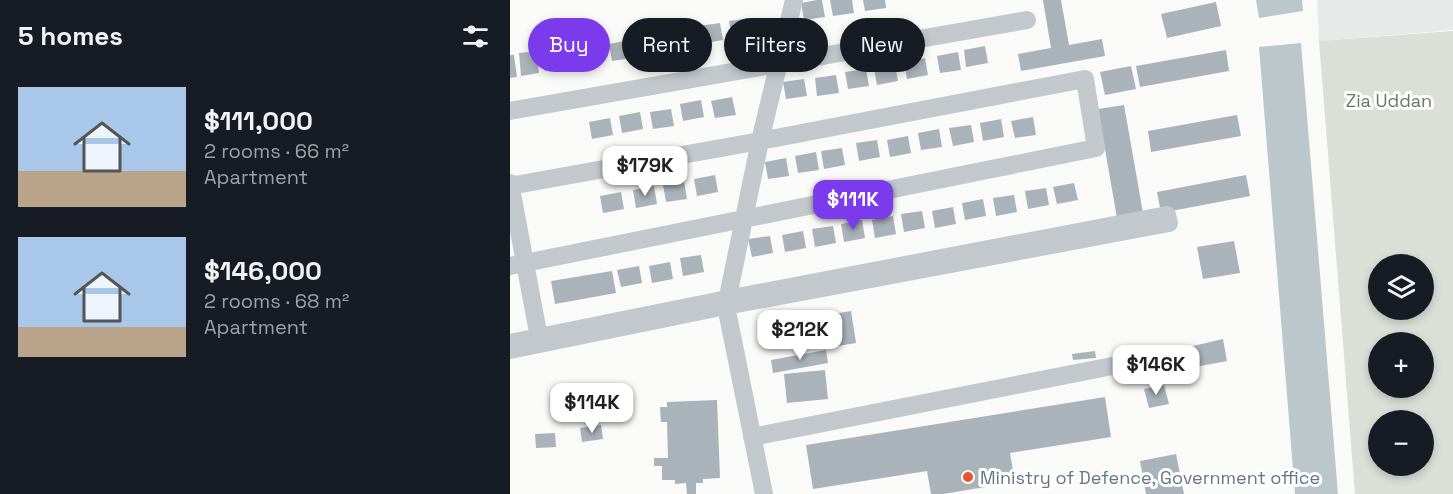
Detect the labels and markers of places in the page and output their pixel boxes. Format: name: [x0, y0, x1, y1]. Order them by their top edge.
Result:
pin: $179K: [603, 146, 687, 197]
pin: $111K: [811, 180, 895, 231]
pin: $212K: [758, 310, 842, 361]
pin: $146K: [1114, 345, 1198, 396]
pin: $114K: [550, 383, 634, 434]
place label: Ministry of Defence, Government office: [980, 466, 1320, 489]
marker: Ministry of Defence, Government office: [961, 470, 975, 484]

